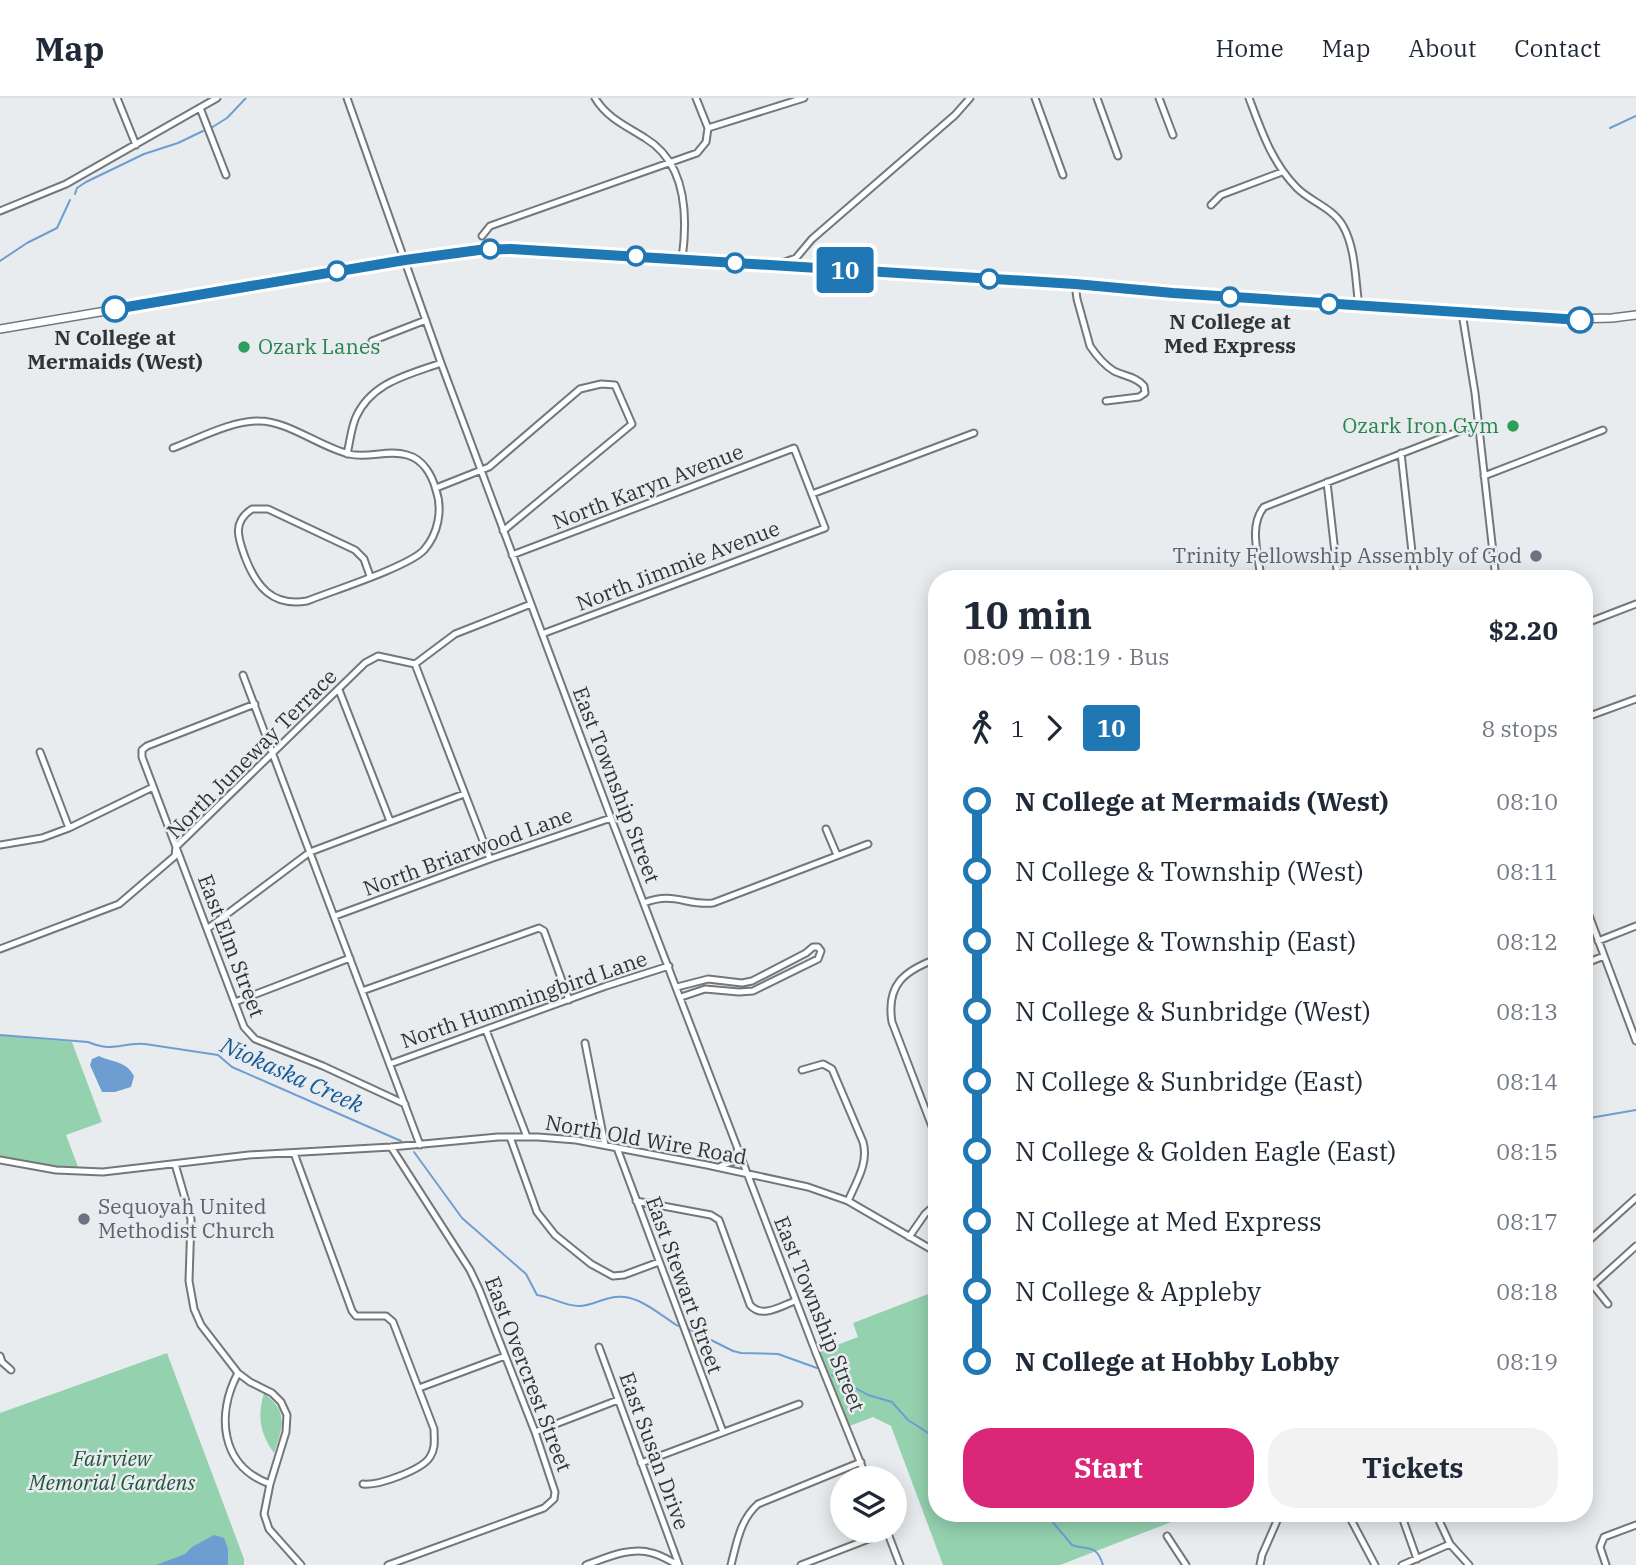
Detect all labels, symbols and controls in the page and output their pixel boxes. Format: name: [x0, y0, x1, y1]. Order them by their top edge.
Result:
text: Map: [35, 27, 104, 70]
text: Home: [1216, 32, 1284, 64]
text: Map: [1322, 32, 1370, 64]
text: About: [1408, 32, 1476, 64]
text: Contact: [1514, 32, 1601, 64]
unlabelled marker: [480, 239, 500, 259]
unlabelled marker: [626, 246, 646, 266]
line badge: 10: [814, 247, 876, 293]
unlabelled marker: [725, 253, 745, 273]
text: 10: [831, 254, 859, 286]
unlabelled marker: [327, 261, 347, 281]
unlabelled marker: [979, 269, 999, 289]
marker: N College at Med Express: [1220, 287, 1240, 307]
unlabelled marker: [1319, 294, 1339, 314]
marker: N College at Mermaids (West): [102, 296, 128, 322]
place label: N College at Med Express: [1164, 307, 1296, 359]
unlabelled marker: [1567, 307, 1593, 333]
place label: N College at Mermaids (West): [27, 323, 203, 375]
place label: Ozark Lanes: [258, 332, 380, 360]
marker: Ozark Lanes: [236, 339, 252, 355]
place label: Ozark Iron Gym: [1342, 411, 1499, 439]
marker: Ozark Iron Gym: [1505, 418, 1521, 434]
street label: North Karyn Avenue: [548, 437, 747, 535]
street label: North Jimmie Avenue: [572, 513, 783, 617]
place label: Trinity Fellowship Assembly of God: [1173, 541, 1522, 569]
marker: Trinity Fellowship Assembly of God: [1528, 548, 1544, 564]
text: 10 min: [963, 590, 1092, 639]
text: $2.20: [1488, 613, 1558, 647]
text: 08:09 – 08:19 · Bus: [963, 641, 1170, 671]
street label: North Juneway Terrace: [160, 662, 342, 844]
street label: East Township Street: [567, 682, 667, 887]
icon: walk: [963, 709, 1001, 747]
icon: forward: [1035, 709, 1073, 747]
text: 10: [1097, 712, 1126, 744]
text: 1: [1011, 713, 1025, 743]
text: 8 stops: [1481, 713, 1558, 743]
text: N College at Mermaids (West): [1015, 784, 1389, 818]
text: 08:10: [1496, 786, 1558, 816]
street label: North Briarwood Lane: [359, 800, 576, 902]
text: N College & Township (West): [1015, 854, 1364, 888]
text: 08:11: [1496, 856, 1558, 886]
street label: East Elm Street: [192, 870, 272, 1021]
text: N College & Township (East): [1015, 924, 1356, 958]
text: 08:12: [1496, 926, 1558, 956]
street label: North Hummingbird Lane: [397, 944, 651, 1054]
text: N College & Sunbridge (West): [1015, 994, 1371, 1028]
text: 08:13: [1496, 996, 1558, 1026]
water label: Niokaska Creek: [215, 1029, 369, 1119]
text: N College & Sunbridge (East): [1015, 1064, 1363, 1098]
text: 08:14: [1496, 1066, 1558, 1096]
street label: North Old Wire Road: [543, 1108, 749, 1171]
text: N College & Golden Eagle (East): [1015, 1134, 1396, 1168]
text: 08:15: [1496, 1136, 1558, 1166]
place label: Sequoyah United Methodist Church: [98, 1192, 275, 1244]
street label: East Stewart Street: [640, 1192, 730, 1377]
text: N College at Med Express: [1015, 1204, 1322, 1238]
text: 08:17: [1496, 1206, 1558, 1236]
marker: Sequoyah United Methodist Church: [76, 1211, 92, 1227]
street label: East Township Street: [768, 1212, 872, 1415]
street label: East Overcrest Street: [479, 1272, 579, 1475]
text: N College & Appleby: [1015, 1274, 1261, 1308]
text: 08:18: [1496, 1276, 1558, 1306]
text: N College at Hobby Lobby: [1015, 1344, 1339, 1378]
text: 08:19: [1496, 1346, 1558, 1376]
street label: East Susan Drive: [613, 1368, 696, 1533]
button: Start: [963, 1428, 1254, 1508]
button: Tickets: [1268, 1428, 1558, 1508]
park label: Fairview Memorial Gardens: [28, 1444, 195, 1496]
map controls: [830, 1466, 907, 1543]
button: layers: [830, 1466, 907, 1543]

